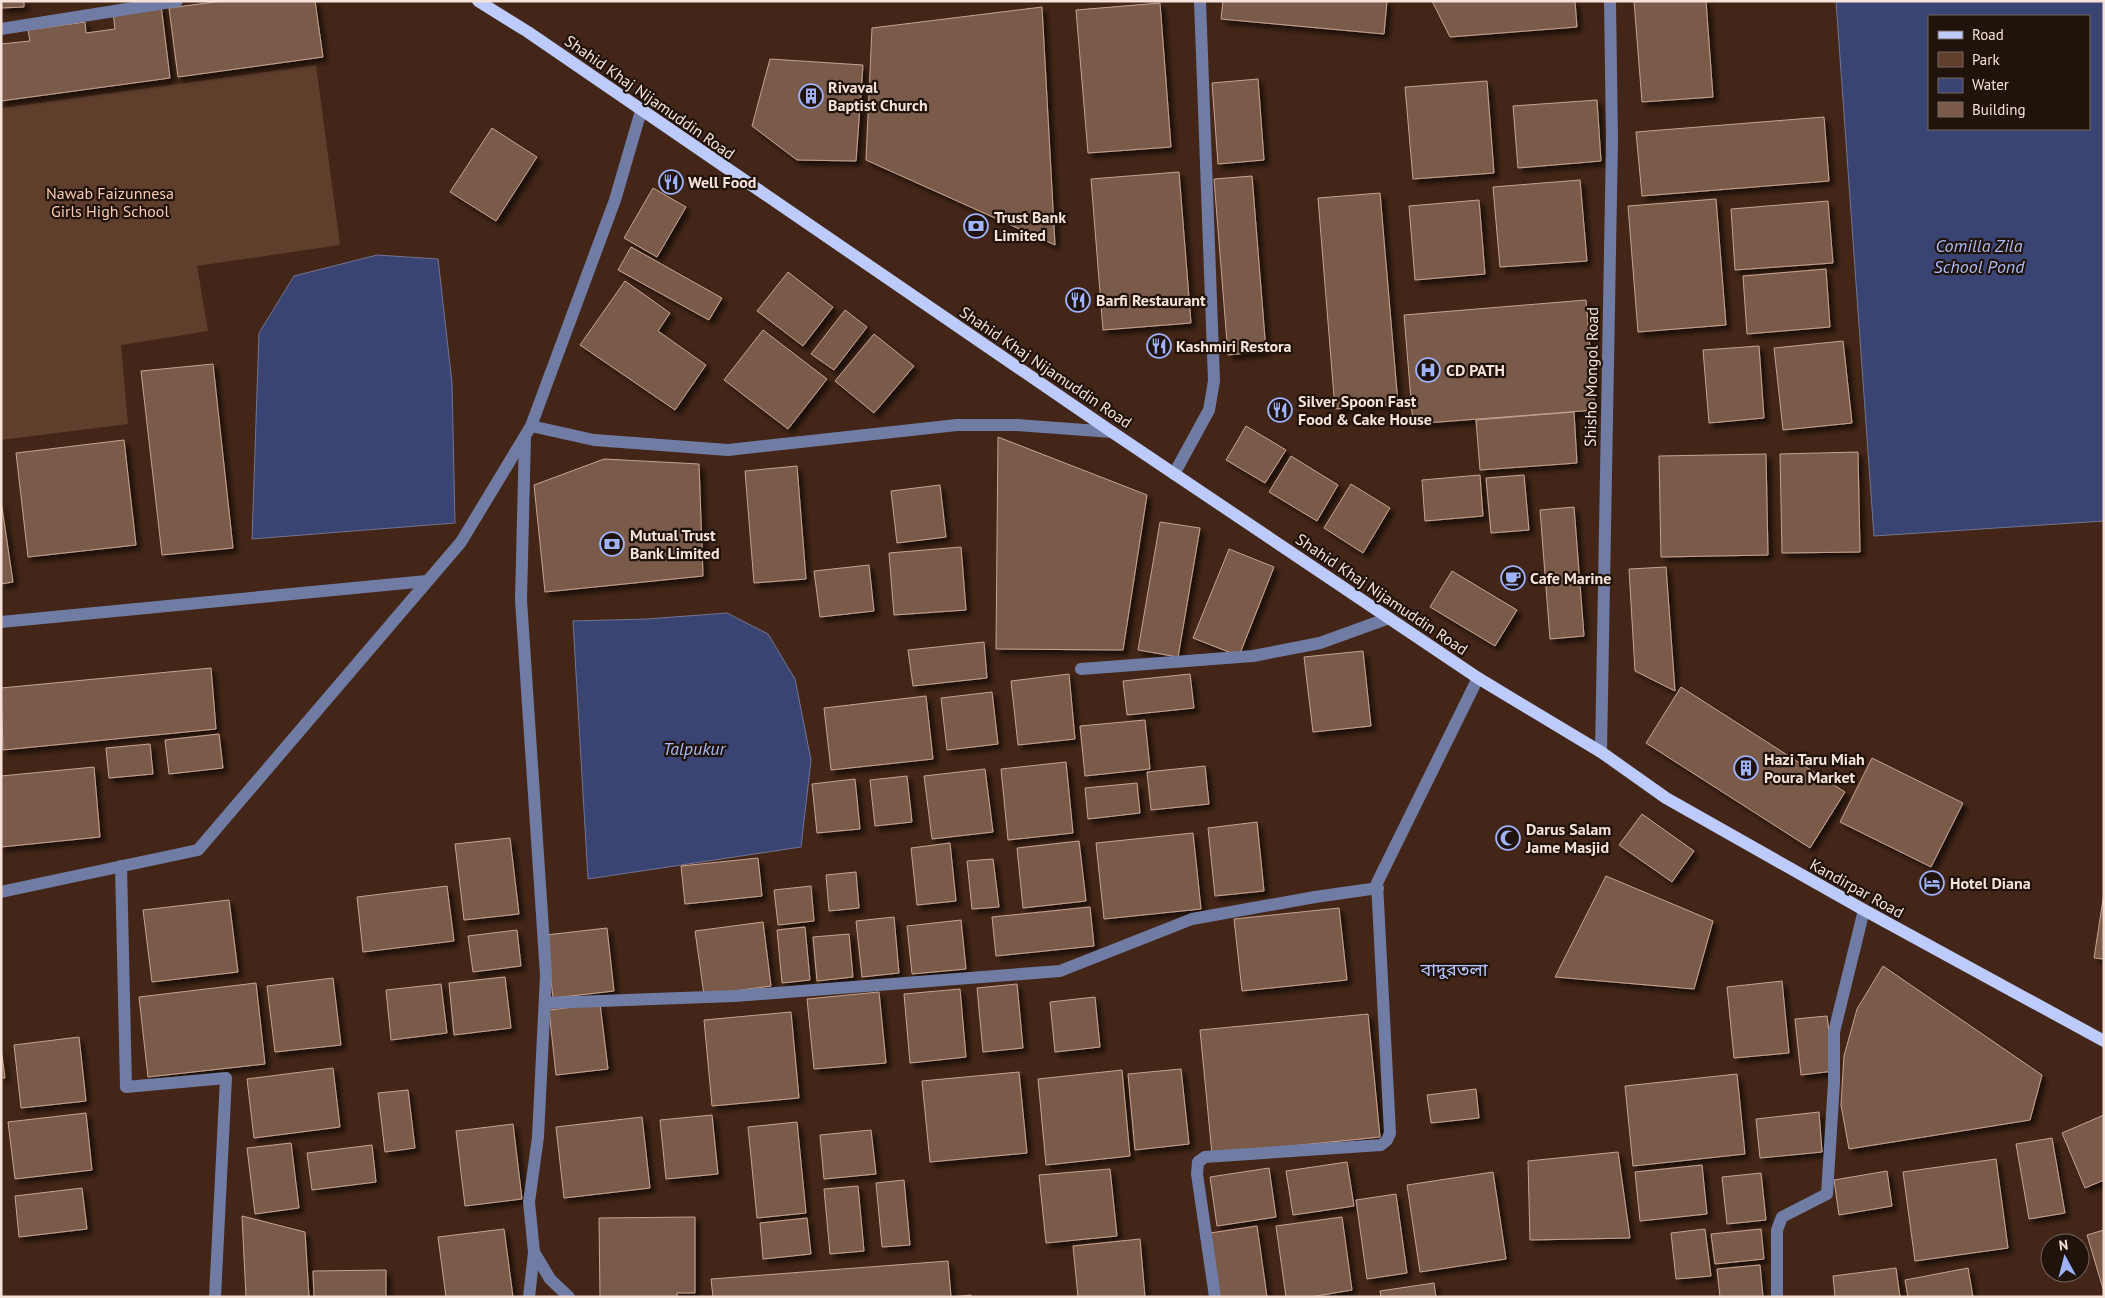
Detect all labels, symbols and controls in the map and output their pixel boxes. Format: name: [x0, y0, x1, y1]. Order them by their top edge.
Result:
legend: [1928, 15, 2090, 130]
text: Road: [1972, 25, 2004, 44]
street label: Shahid Khaj Nijamuddin Road: [561, 30, 739, 164]
text: Park: [1972, 50, 2000, 69]
text: Water: [1972, 75, 2009, 94]
place label: Rivaval Baptist Church: [828, 77, 928, 115]
building icon: Rivaval Baptist Church: [798, 83, 824, 109]
text: Building: [1972, 100, 2026, 119]
restaurant icon: Well Food: [658, 169, 684, 195]
place label: Well Food: [688, 172, 756, 192]
park label: Nawab Faizunnesa Girls High School: [46, 183, 174, 221]
place label: Trust Bank Limited: [994, 207, 1066, 245]
bank icon: Trust Bank Limited: [963, 213, 989, 239]
water label: Comilla Zila School Pond: [1934, 234, 2025, 278]
restaurant icon: Barfi Restaurant: [1065, 287, 1091, 313]
place label: Barfi Restaurant: [1096, 290, 1206, 310]
street label: Shahid Khaj Nijamuddin Road: [956, 302, 1136, 432]
street label: Shisho Mongol Road: [1580, 307, 1602, 447]
restaurant icon: Kashmiri Restora: [1146, 333, 1172, 359]
place label: Kashmiri Restora: [1176, 336, 1292, 356]
hospital icon: CD PATH: [1415, 357, 1441, 383]
place label: CD PATH: [1446, 360, 1505, 380]
place label: Silver Spoon Fast Food & Cake House: [1298, 391, 1432, 429]
restaurant icon: Silver Spoon Fast Food & Cake House: [1267, 397, 1293, 423]
place label: Mutual Trust Bank Limited: [630, 525, 720, 563]
street label: Shahid Khaj Nijamuddin Road: [1292, 529, 1472, 659]
bank icon: Mutual Trust Bank Limited: [599, 531, 625, 557]
cafe icon: Cafe Marine: [1500, 565, 1526, 591]
place label: Cafe Marine: [1530, 568, 1611, 588]
water label: Talpukur: [663, 737, 726, 760]
place label: Hazi Taru Miah Poura Market: [1764, 749, 1865, 787]
building icon: Hazi Taru Miah Poura Market: [1733, 755, 1759, 781]
place label: Darus Salam Jame Masjid: [1525, 819, 1611, 857]
mosque icon: Darus Salam Jame Masjid: [1495, 825, 1521, 851]
street label: Kandirpar Road: [1806, 854, 1908, 922]
hotel icon: Hotel Diana: [1919, 870, 1945, 896]
place label: Hotel Diana: [1950, 873, 2031, 893]
district label: বাদুরতলা: [1420, 958, 1488, 981]
north arrow: [2040, 1233, 2090, 1283]
text: N: [2058, 1236, 2069, 1255]

